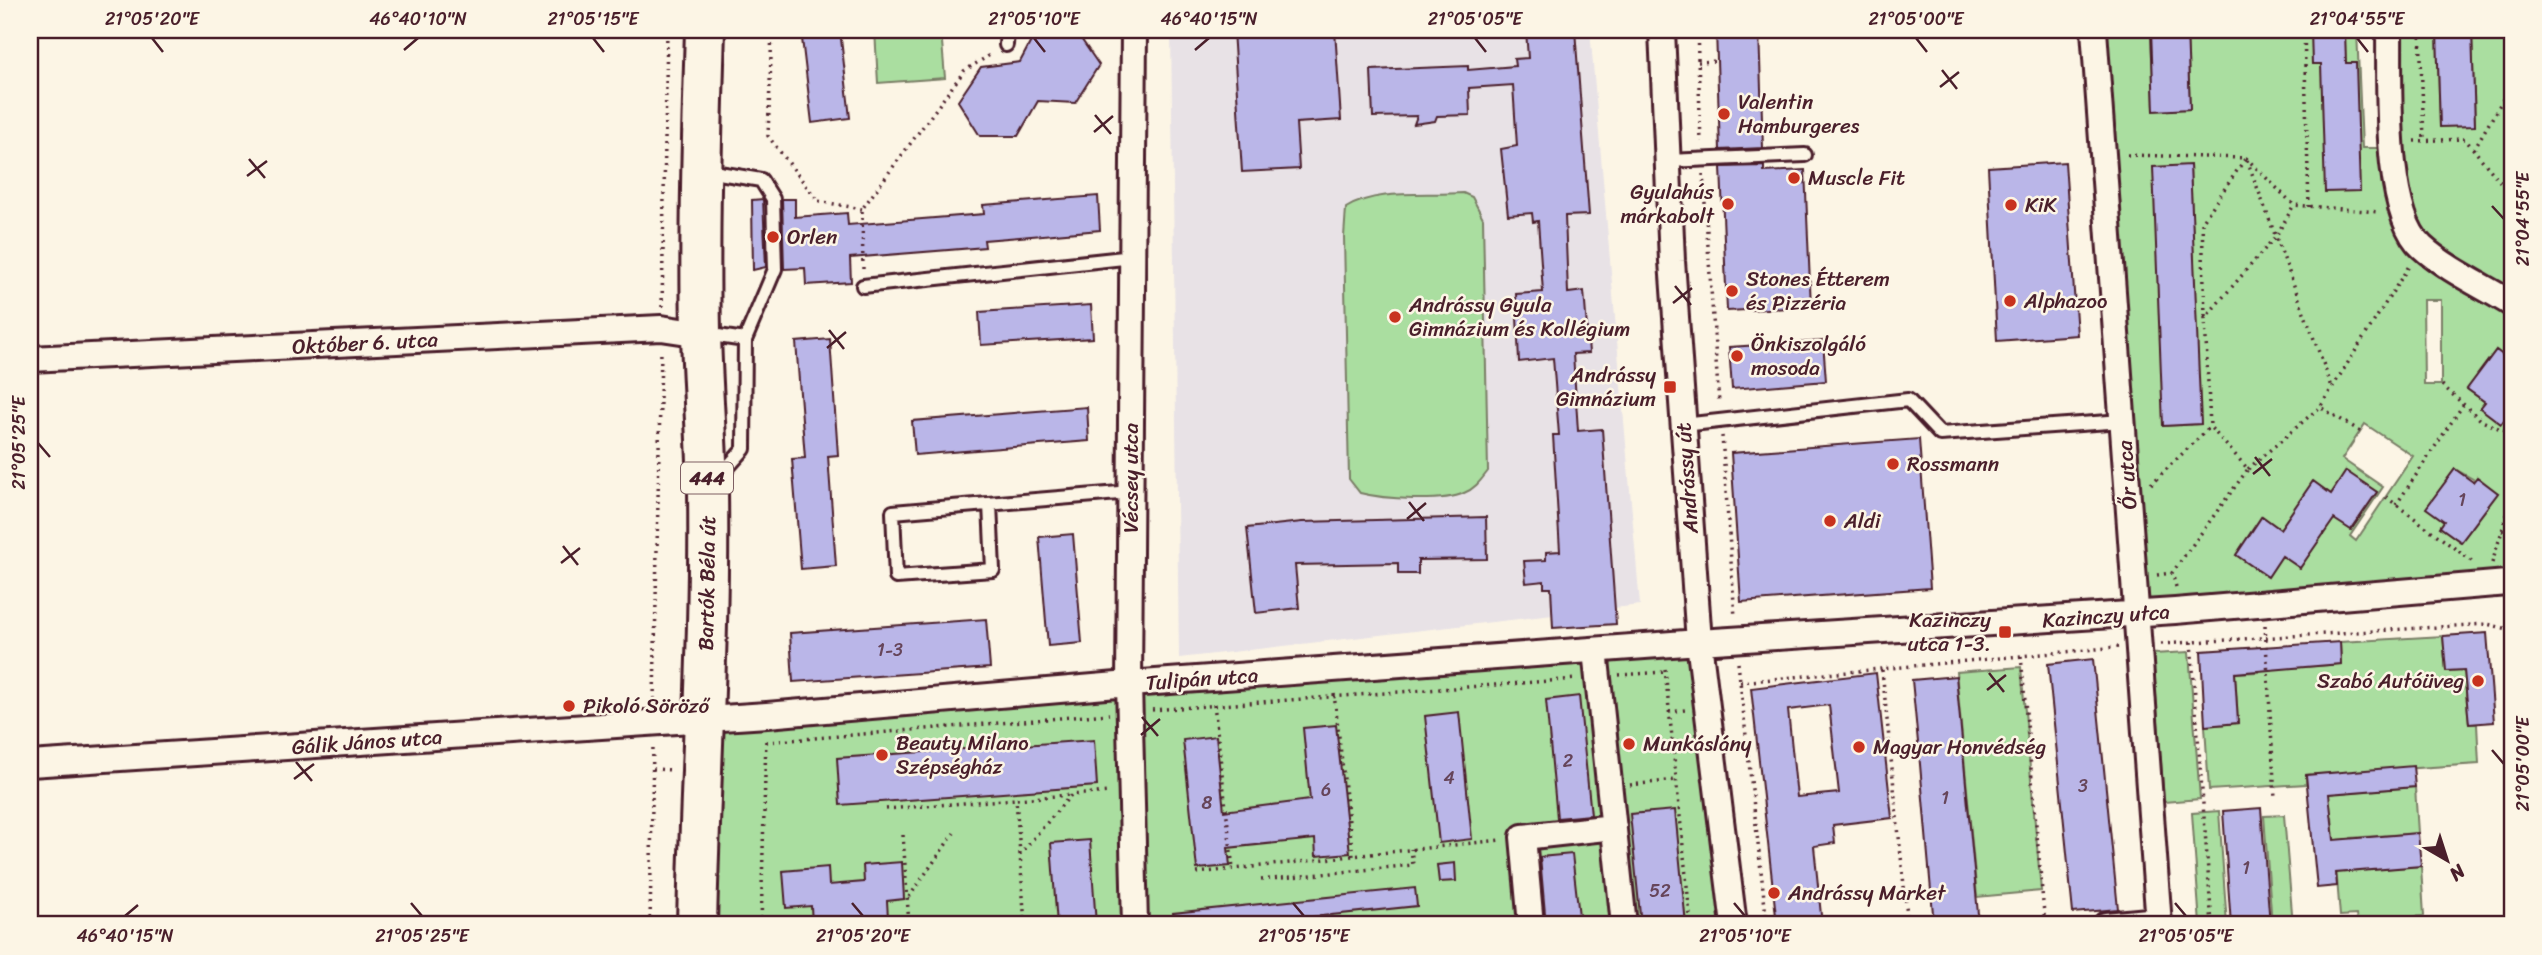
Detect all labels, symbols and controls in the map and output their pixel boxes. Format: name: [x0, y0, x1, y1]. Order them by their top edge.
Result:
text: 21°05'20"E: [105, 3, 200, 35]
text: 46°40'10"N: [369, 3, 467, 35]
text: 21°05'15"E: [547, 3, 640, 35]
text: 21°05'10"E: [988, 3, 1081, 35]
text: 46°40'15"N: [1160, 3, 1258, 35]
text: 21°05'05"E: [1428, 3, 1523, 35]
text: 21°05'00"E: [1868, 3, 1965, 35]
text: 21°04'55"E: [2310, 3, 2405, 35]
place label: Valentin Hamburgeres: [1738, 83, 1860, 145]
marker: Valentin Hamburgeres: [1716, 106, 1732, 122]
place label: Muscle Fit: [1808, 159, 1905, 197]
marker: Muscle Fit: [1786, 170, 1802, 186]
text: 21°04'55"E: [2507, 171, 2539, 266]
place label: Gyulahús márkabolt: [1620, 173, 1716, 235]
place label: KiK: [2025, 186, 2058, 224]
marker: Gyulahús márkabolt: [1720, 196, 1736, 212]
marker: KiK: [2003, 197, 2019, 213]
place label: Orlen: [787, 218, 837, 256]
marker: Orlen: [765, 229, 781, 245]
place label: Stones Étterem és Pizzéria: [1746, 260, 1890, 322]
place label: Alphazoo: [2023, 282, 2107, 320]
marker: Stones Étterem és Pizzéria: [1724, 283, 1740, 299]
place label: Andrássy Gyula Gimnázium és Kollégium: [1408, 286, 1630, 348]
marker: Alphazoo: [2002, 293, 2018, 309]
marker: Andrássy Gyula Gimnázium és Kollégium: [1387, 309, 1403, 325]
street label: Október 6. utca: [291, 320, 439, 366]
place label: Önkiszolgáló mosoda: [1751, 325, 1866, 387]
marker: Önkiszolgáló mosoda: [1729, 348, 1745, 364]
place label: Andrássy Gimnázium: [1556, 356, 1656, 418]
marker: Andrássy Gimnázium: [1662, 379, 1678, 395]
text: 21°05'25"E: [3, 395, 35, 490]
street label: Andrássy út: [1664, 421, 1710, 536]
street label: Vécsey utca: [1112, 422, 1150, 533]
street label: Őr utca: [2106, 439, 2148, 511]
place label: Rossmann: [1907, 445, 1999, 483]
marker: Rossmann: [1885, 456, 1901, 472]
road number: 444: [681, 463, 733, 494]
house number: 1: [2458, 484, 2466, 516]
place label: Aldi: [1843, 502, 1882, 540]
marker: Aldi: [1822, 513, 1838, 529]
street label: Bartók Béla út: [687, 515, 727, 651]
street label: Kazinczy utca: [2041, 593, 2172, 639]
place label: Kazinczy utca 1-3.: [1907, 601, 1991, 663]
marker: Kazinczy utca 1-3.: [1997, 624, 2013, 640]
house number: 1-3: [877, 634, 903, 666]
street label: Tulipán utca: [1144, 656, 1260, 702]
place label: Szabó Autóüveg: [2317, 662, 2464, 700]
marker: Szabó Autóüveg: [2470, 673, 2486, 689]
place label: Pikoló Söröző: [583, 687, 711, 725]
marker: Pikoló Söröző: [561, 698, 577, 714]
text: 21°05'00"E: [2507, 715, 2539, 812]
street label: Gálik János utca: [290, 718, 444, 766]
place label: Beauty Milano Szépségház: [896, 724, 1029, 786]
place label: Munkáslány: [1643, 725, 1752, 763]
place label: Magyar Honvédség: [1873, 728, 2046, 766]
marker: Munkáslány: [1621, 736, 1637, 752]
marker: Magyar Honvédség: [1851, 739, 1867, 755]
house number: 2: [1563, 745, 1573, 777]
marker: Beauty Milano Szépségház: [874, 747, 890, 763]
house number: 4: [1443, 762, 1455, 794]
house number: 3: [2078, 770, 2088, 802]
house number: 6: [1321, 774, 1331, 806]
house number: 1: [1941, 782, 1949, 814]
house number: 8: [1202, 787, 1213, 819]
north arrow: [2412, 825, 2482, 895]
house number: 1: [2242, 852, 2250, 884]
text: N: [2441, 855, 2474, 890]
place label: Andrássy Market: [1787, 874, 1947, 912]
house number: 52: [1649, 875, 1671, 907]
marker: Andrássy Market: [1766, 885, 1782, 901]
text: 46°40'15"N: [76, 920, 174, 952]
text: 21°05'25"E: [375, 920, 470, 952]
text: 21°05'20"E: [816, 920, 911, 952]
text: 21°05'15"E: [1258, 920, 1351, 952]
text: 21°05'10"E: [1699, 920, 1792, 952]
text: 21°05'05"E: [2139, 920, 2234, 952]

